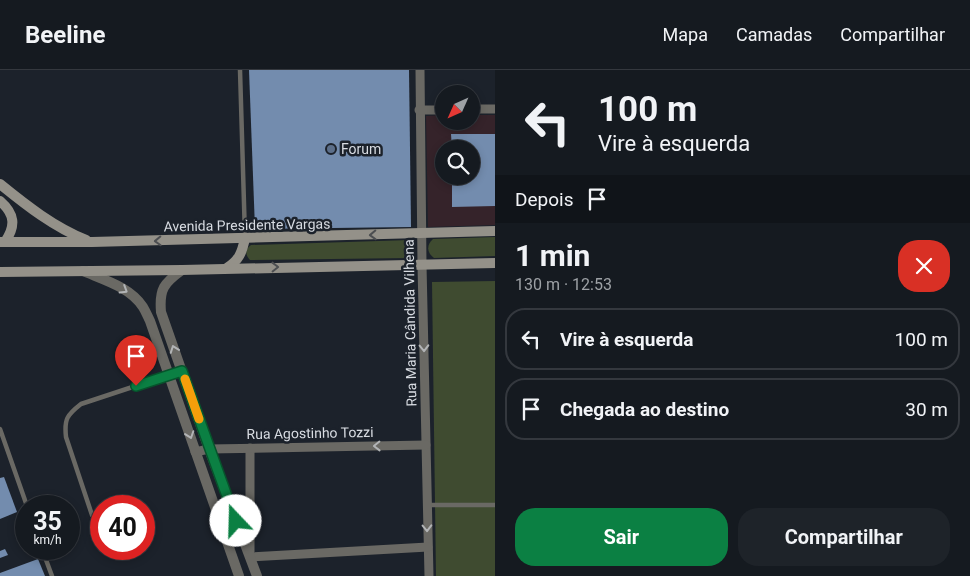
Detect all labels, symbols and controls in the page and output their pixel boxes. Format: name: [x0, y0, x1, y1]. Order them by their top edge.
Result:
text: Beeline: [25, 21, 105, 49]
text: Mapa: [663, 24, 708, 45]
text: Camadas: [736, 24, 812, 45]
text: Compartilhar: [840, 24, 945, 45]
north arrow: [435, 85, 480, 130]
map controls: [435, 85, 480, 185]
text: 100 m: [598, 89, 697, 130]
icon: left: [515, 90, 580, 155]
text: Vire à esquerda: [598, 131, 750, 156]
button: search: [435, 140, 480, 185]
place label: Forum: [341, 141, 381, 157]
marker: Forum: [325, 143, 337, 155]
icon: arrive: [583, 185, 611, 213]
text: Depois: [515, 188, 573, 211]
street label: Avenida Presidente Vargas: [164, 216, 330, 234]
one-way arrow: [368, 230, 376, 240]
one-way arrow: [154, 235, 162, 246]
text: 1 min: [515, 238, 590, 273]
street label: Rua Maria Cândida Vilhena: [401, 239, 419, 407]
button: close: [898, 240, 950, 292]
one-way arrow: [272, 262, 280, 273]
text: 130 m · 12:53: [515, 275, 612, 294]
one-way arrow: [118, 283, 127, 293]
icon: left: [517, 325, 545, 353]
text: Vire à esquerda: [560, 328, 693, 351]
text: 100 m: [895, 328, 948, 351]
pin: [115, 335, 157, 386]
icon: arrive: [122, 342, 150, 370]
one-way arrow: [419, 344, 429, 352]
one-way arrow: [170, 345, 180, 354]
icon: arrive: [517, 395, 545, 423]
text: Chegada ao destino: [560, 398, 729, 421]
text: 30 m: [905, 398, 948, 421]
street label: Rua Agostinho Tozzi: [246, 424, 374, 442]
one-way arrow: [184, 430, 194, 439]
one-way arrow: [373, 441, 380, 451]
position arrow: [209, 494, 261, 546]
speed limit sign: 40: [90, 495, 155, 560]
text: 35: [33, 507, 62, 536]
button: Sair: [515, 508, 728, 566]
button: Compartilhar: [738, 508, 950, 566]
one-way arrow: [422, 524, 433, 532]
text: km/h: [33, 533, 62, 547]

